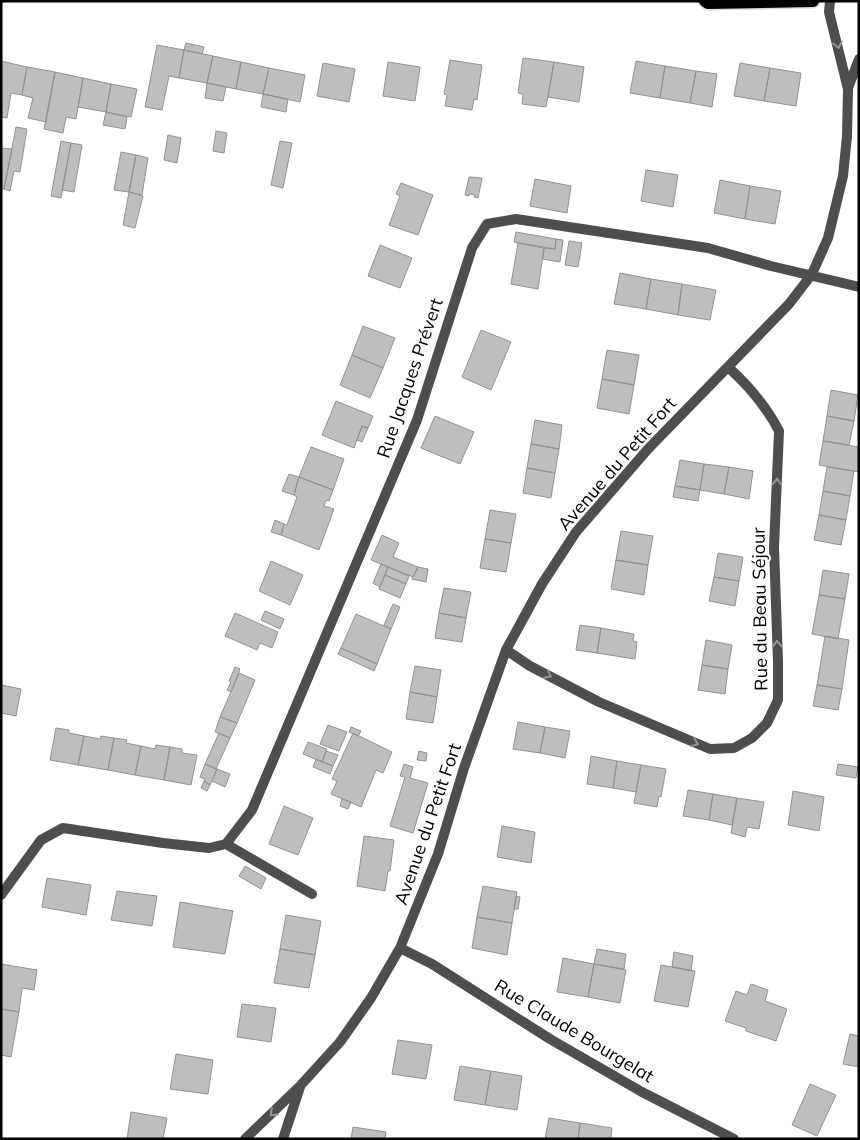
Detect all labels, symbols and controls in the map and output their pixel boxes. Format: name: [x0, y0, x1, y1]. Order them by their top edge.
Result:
one-way arrow: [832, 41, 843, 50]
street label: Rue Jacques Prévert: [371, 295, 448, 461]
street label: Avenue du Petit Fort: [552, 392, 681, 535]
one-way arrow: [772, 478, 782, 486]
street label: Rue du Beau Séjour: [747, 527, 772, 691]
one-way arrow: [772, 640, 783, 648]
one-way arrow: [542, 669, 551, 679]
one-way arrow: [691, 737, 699, 747]
street label: Avenue du Petit Fort: [389, 740, 466, 908]
street label: Rue Claude Bourgelat: [490, 974, 658, 1087]
one-way arrow: [269, 1107, 278, 1116]

